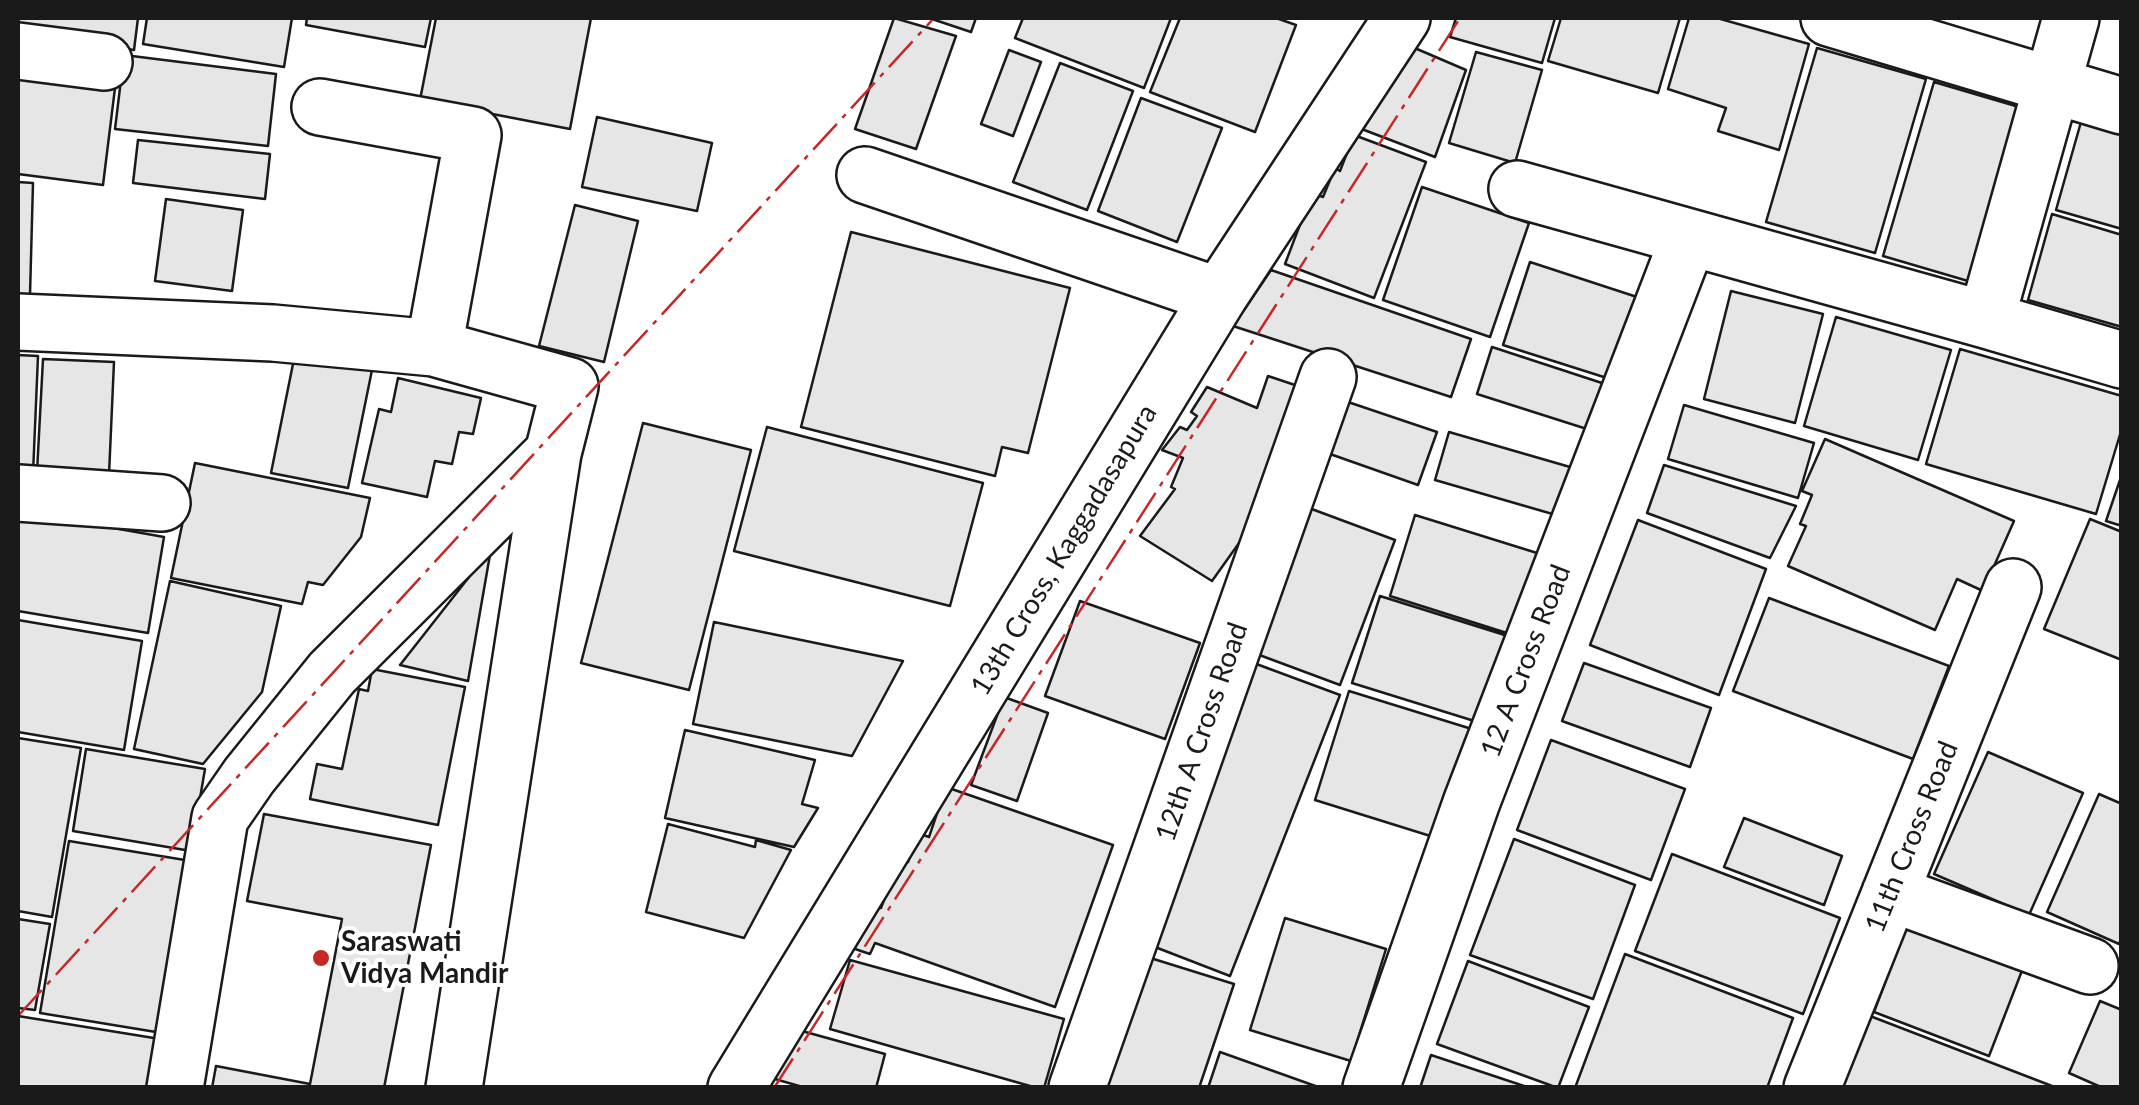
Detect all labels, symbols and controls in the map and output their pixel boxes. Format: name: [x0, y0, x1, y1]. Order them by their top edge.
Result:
street label: 13th Cross, Kaggadasapura: [964, 398, 1164, 702]
street label: 12 A Cross Road: [1474, 560, 1578, 762]
street label: 12th A Cross Road: [1149, 618, 1255, 846]
street label: 11th Cross Road: [1858, 737, 1966, 937]
place label: Saraswati Vidya Mandir: [341, 925, 508, 991]
marker: Saraswati Vidya Mandir: [310, 947, 332, 969]

